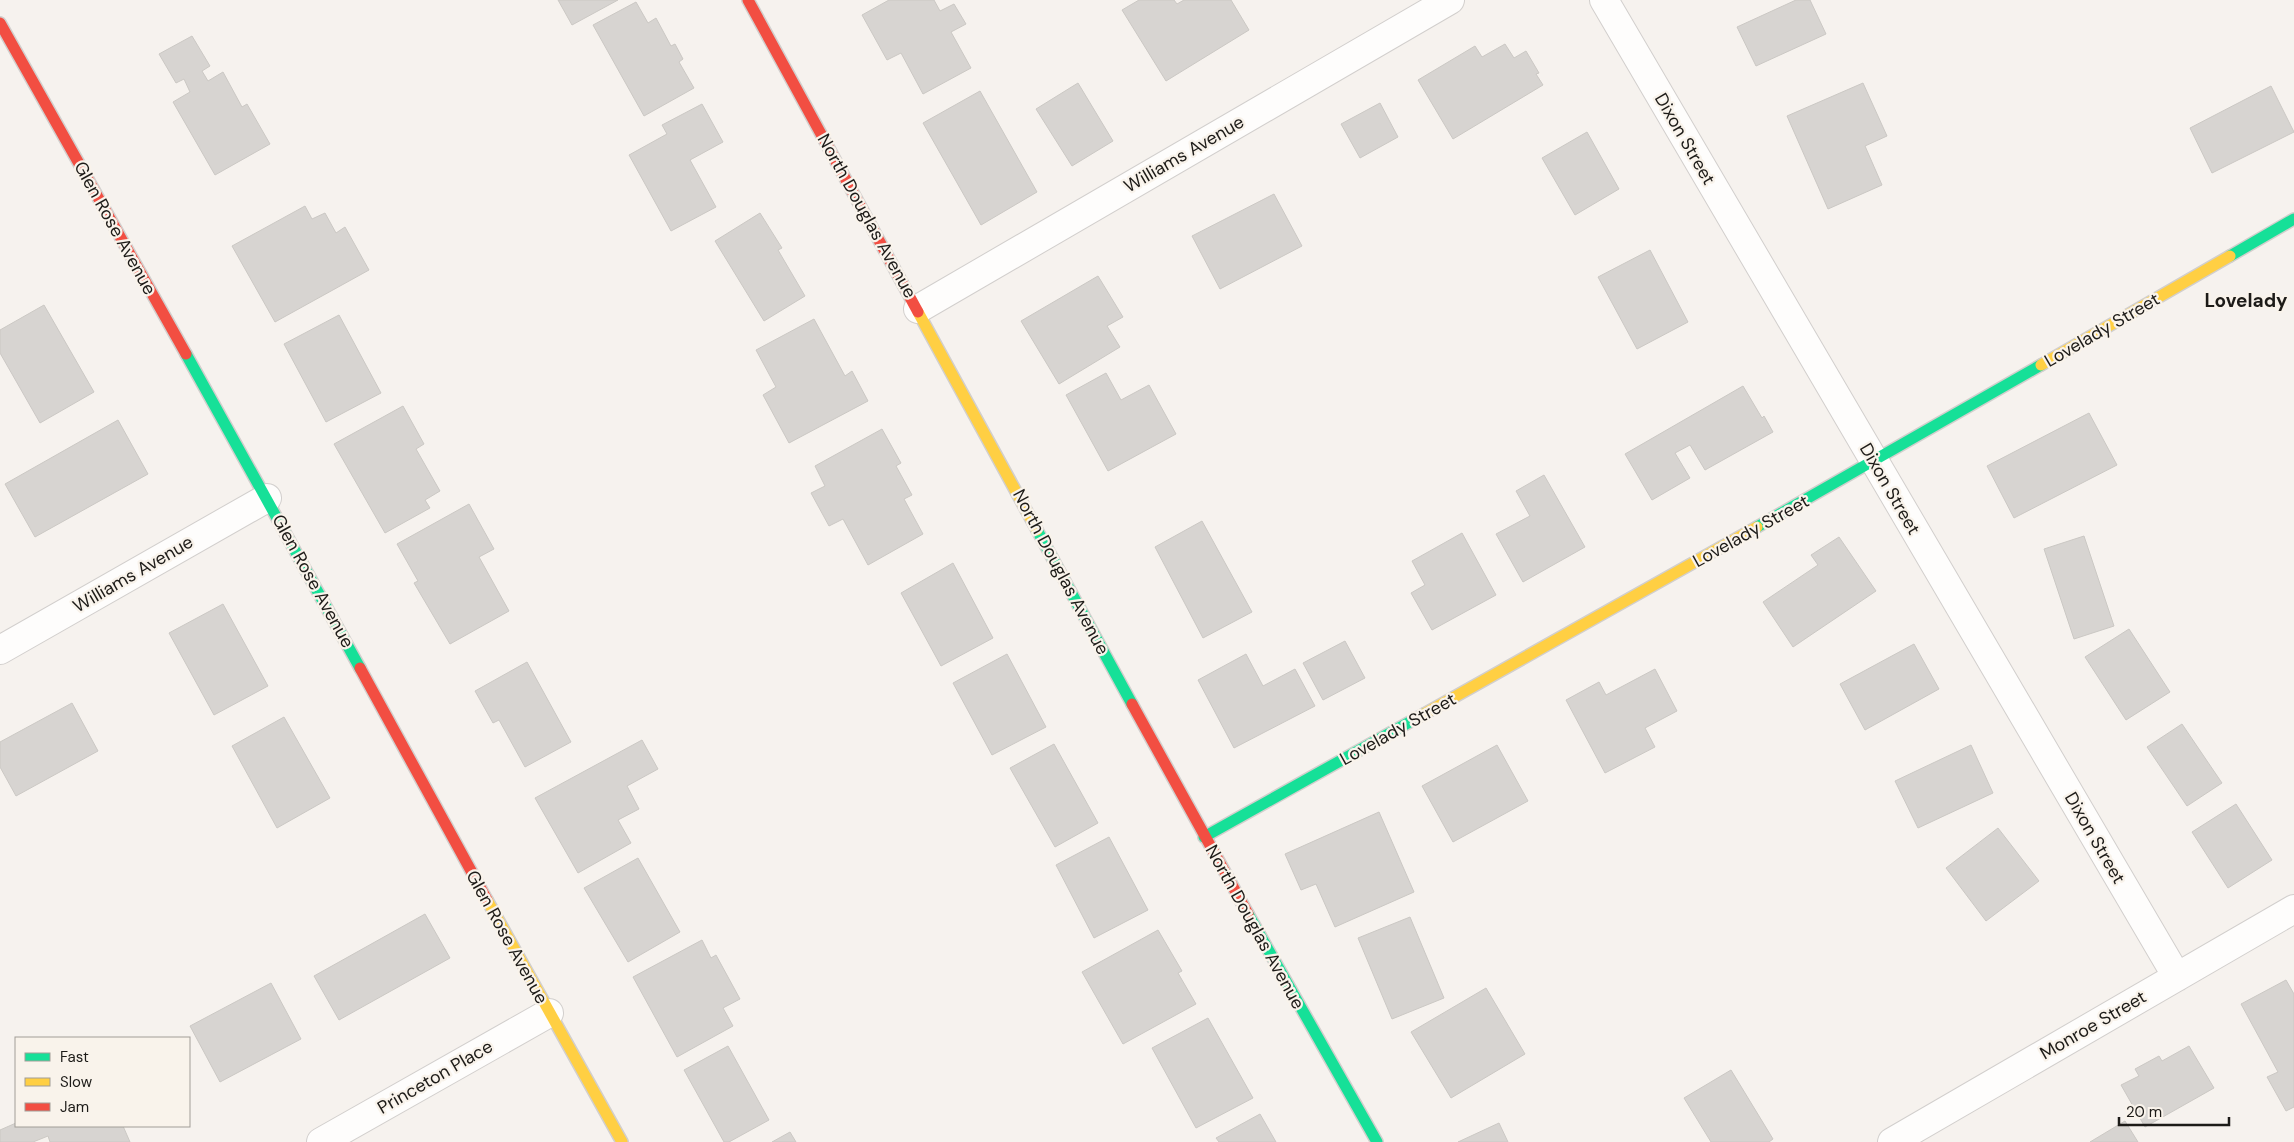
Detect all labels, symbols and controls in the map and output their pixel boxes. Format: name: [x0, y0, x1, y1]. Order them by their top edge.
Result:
street label: Dixon Street: [1649, 89, 1721, 189]
street label: Williams Avenue: [1120, 110, 1248, 198]
street label: North Douglas Avenue: [812, 130, 922, 302]
street label: Glen Rose Avenue: [68, 157, 162, 299]
street label: Lovelady Street: [2040, 287, 2164, 373]
district label: Lovelady: [2204, 288, 2288, 313]
street label: Dixon Street: [1854, 439, 1926, 539]
street label: North Douglas Avenue: [1007, 485, 1115, 659]
street label: Lovelady Street: [1689, 489, 1813, 573]
street label: Glen Rose Avenue: [266, 510, 360, 652]
street label: Williams Avenue: [69, 530, 197, 618]
street label: Lovelady Street: [1336, 687, 1460, 771]
street label: Dixon Street: [2059, 788, 2131, 888]
street label: North Douglas Avenue: [1200, 841, 1310, 1013]
street label: Glen Rose Avenue: [460, 866, 554, 1008]
street label: Monroe Street: [2035, 985, 2151, 1065]
street label: Princeton Place: [373, 1034, 497, 1120]
legend: [15, 1037, 190, 1127]
text: Fast: [60, 1047, 89, 1067]
text: Slow: [60, 1072, 93, 1092]
scale bar: [2119, 1094, 2229, 1126]
text: Jam: [60, 1097, 89, 1117]
text: 20 m: [2126, 1102, 2162, 1122]

